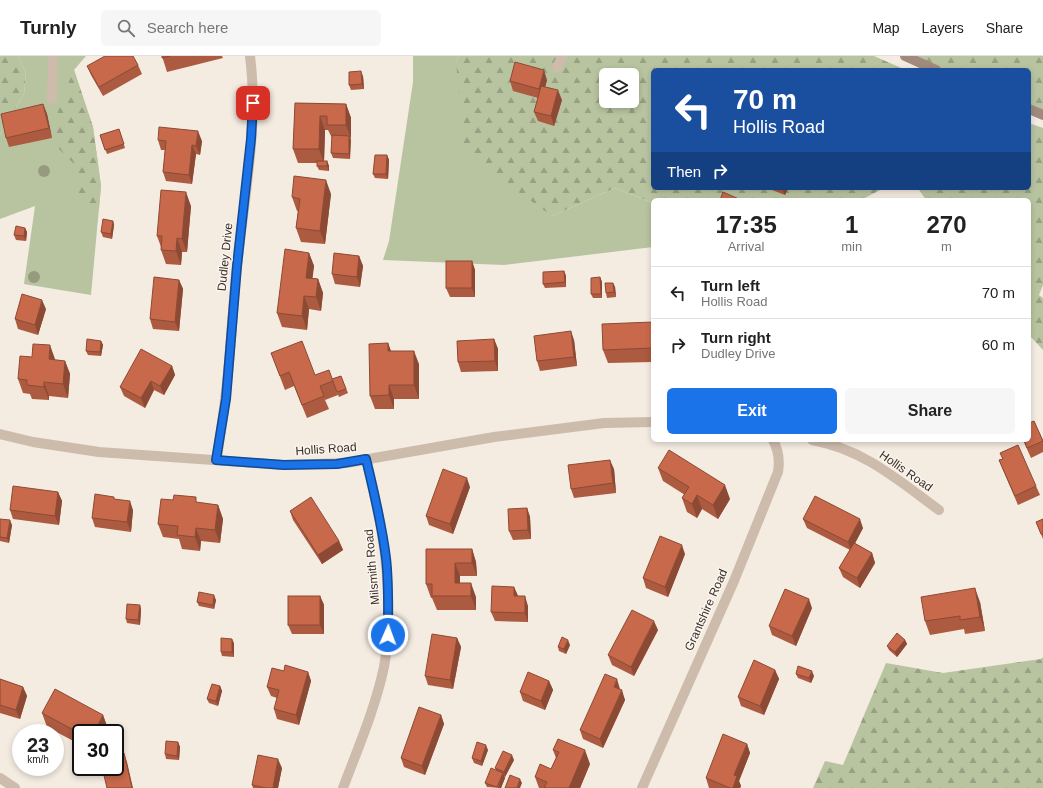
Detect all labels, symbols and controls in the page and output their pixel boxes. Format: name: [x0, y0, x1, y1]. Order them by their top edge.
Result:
search box: [101, 10, 381, 46]
text: Turnly: [20, 17, 77, 38]
icon: search: [115, 17, 137, 39]
text: Search here: [147, 19, 228, 36]
text: Map: [872, 20, 900, 36]
text: Layers: [922, 20, 964, 36]
text: Share: [986, 20, 1023, 36]
map controls: [599, 68, 639, 108]
button: layers: [599, 68, 639, 108]
icon: left: [667, 84, 719, 136]
text: 70 m: [733, 84, 797, 115]
pin: [236, 86, 270, 120]
icon: arrive: [242, 92, 264, 114]
text: Hollis Road: [733, 117, 825, 137]
icon: right: [709, 160, 731, 182]
text: Then: [667, 163, 701, 180]
text: 17:35: [715, 211, 777, 238]
text: 1: [845, 211, 858, 238]
text: 270: [927, 211, 967, 238]
street label: Dudley Drive: [214, 222, 236, 292]
text: Arrival: [728, 239, 765, 254]
text: min: [841, 239, 862, 254]
text: m: [941, 239, 952, 254]
text: Turn left: [701, 277, 760, 294]
icon: left: [667, 282, 689, 304]
text: 70 m: [982, 284, 1015, 301]
text: Hollis Road: [701, 294, 767, 309]
text: Turn right: [701, 329, 771, 346]
icon: right: [667, 334, 689, 356]
text: 60 m: [982, 336, 1015, 353]
text: Dudley Drive: [701, 346, 775, 361]
button: Exit: [667, 388, 837, 434]
button: Share: [845, 388, 1015, 434]
street label: Hollis Road: [295, 440, 357, 458]
street label: Hollis Road: [877, 448, 935, 494]
street label: Milsmith Road: [362, 529, 382, 605]
street label: Grantshire Road: [682, 567, 730, 653]
position arrow: [367, 614, 409, 656]
speed limit sign: 30: [72, 724, 124, 776]
text: 23: [27, 734, 49, 756]
text: km/h: [27, 754, 49, 765]

